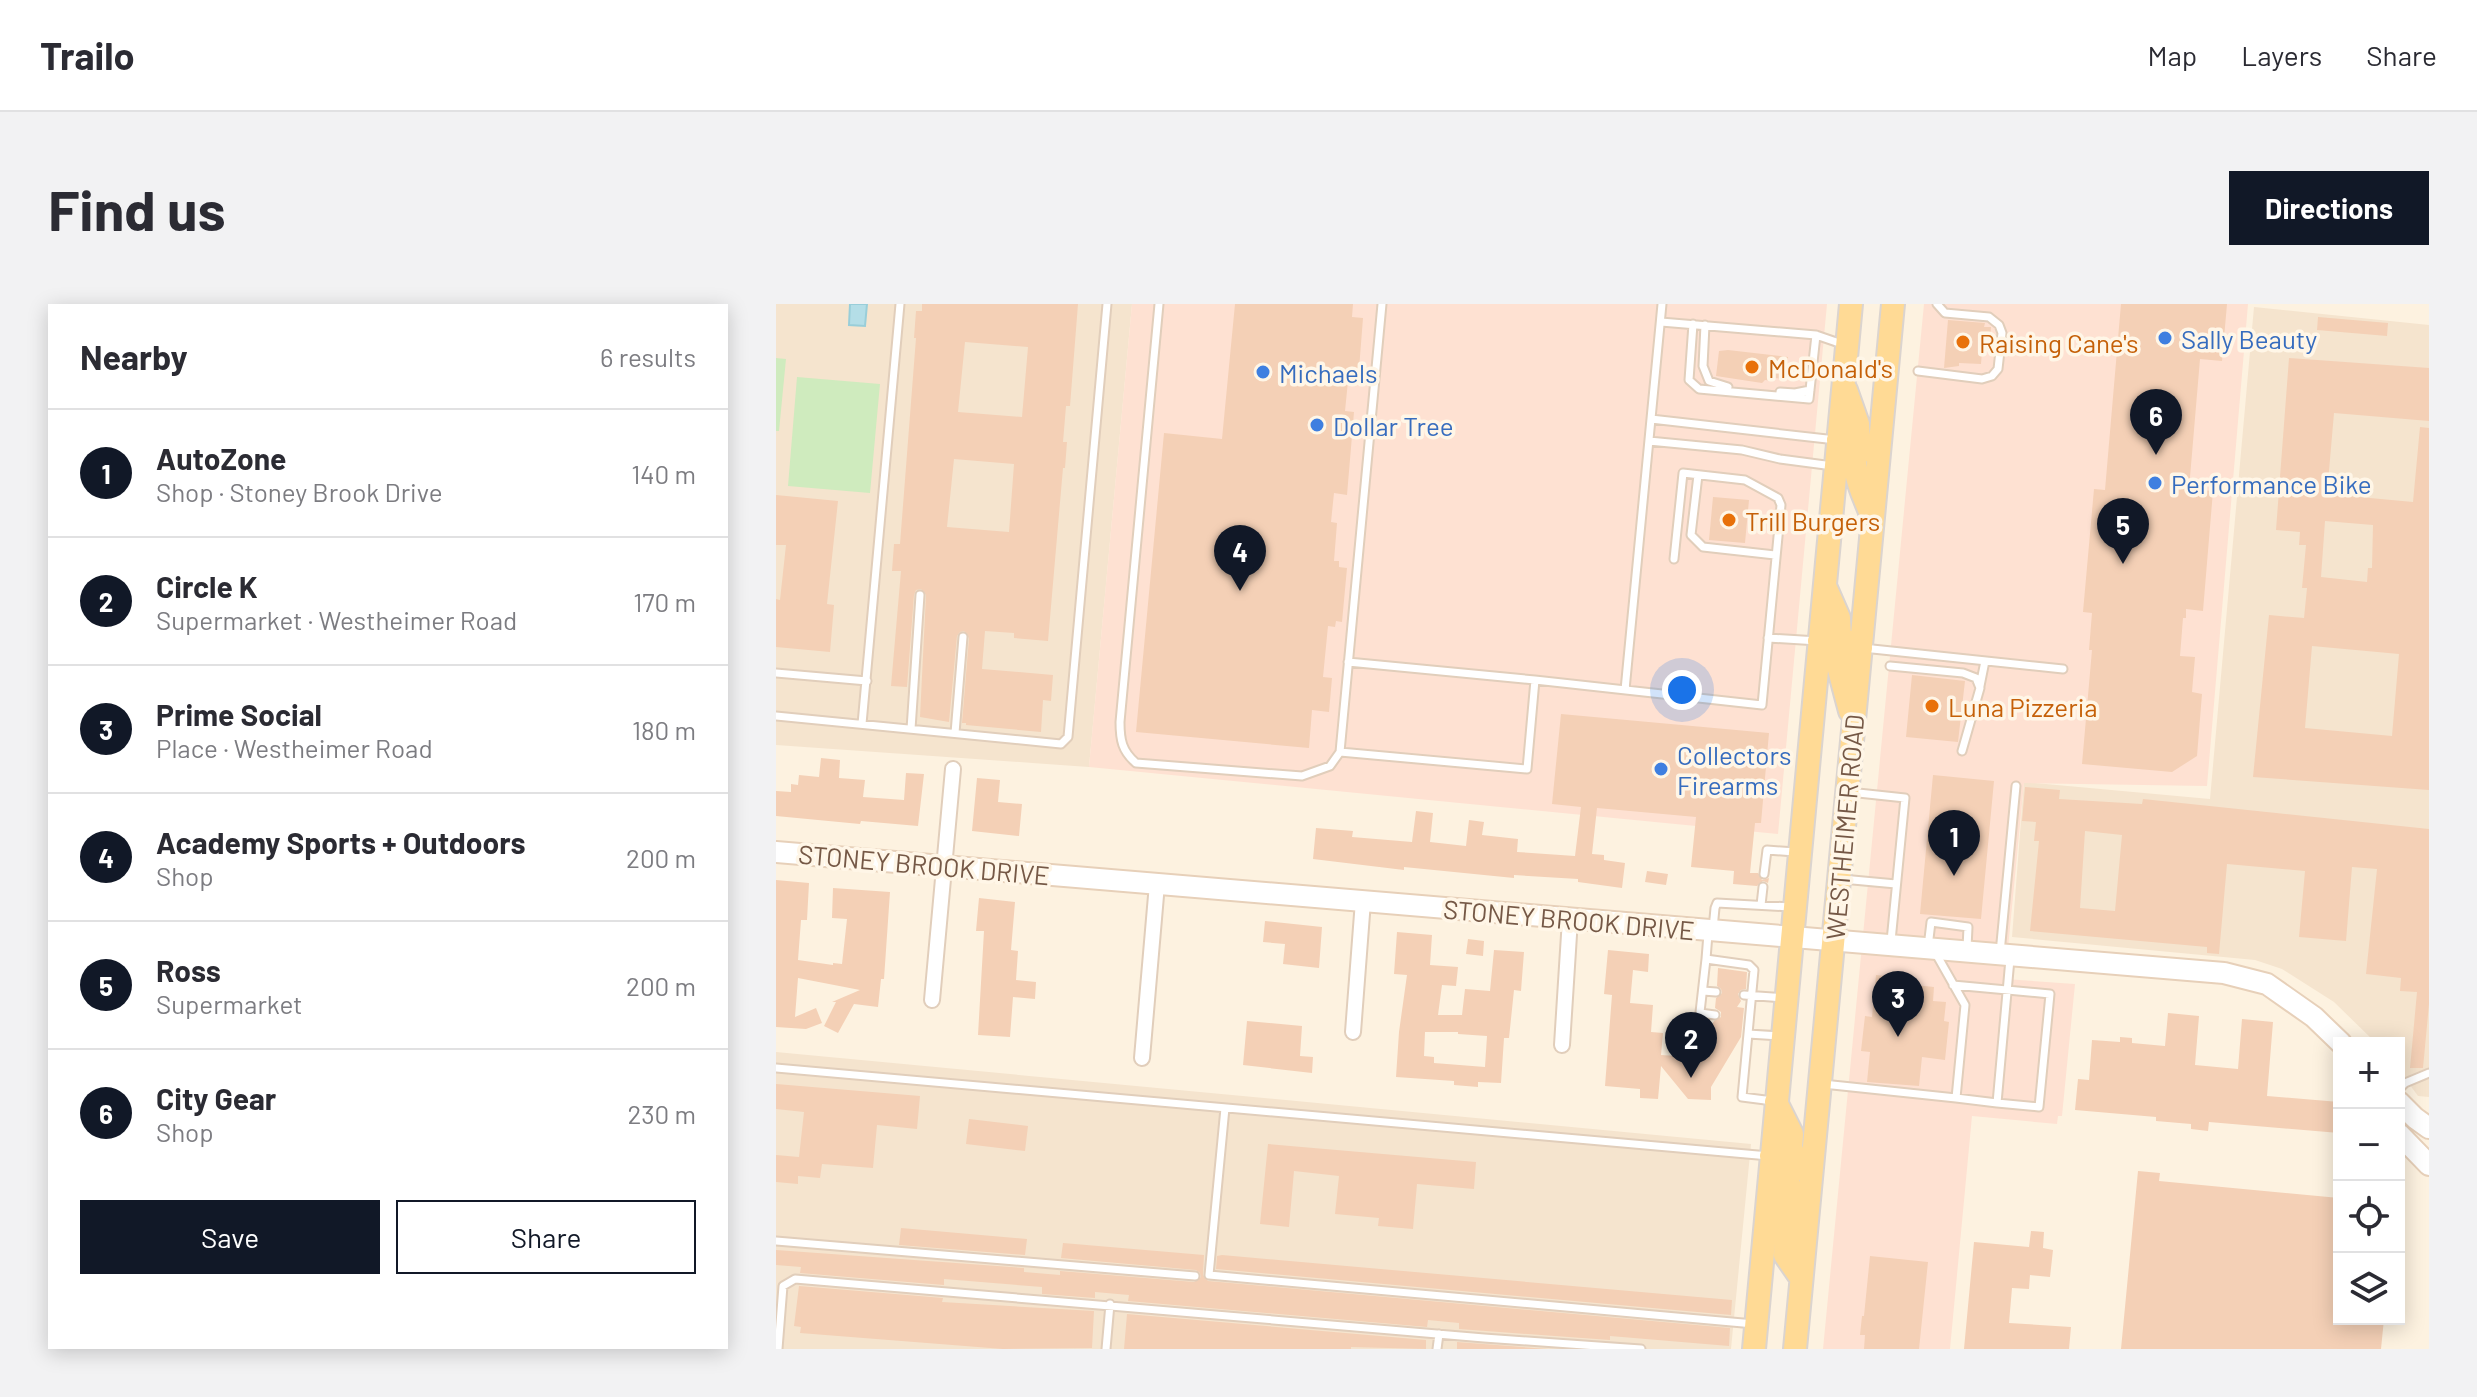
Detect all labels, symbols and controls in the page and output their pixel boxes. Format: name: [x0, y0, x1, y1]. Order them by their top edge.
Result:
text: Trailo: [40, 32, 135, 78]
text: Map: [2147, 38, 2197, 72]
text: Layers: [2241, 38, 2322, 72]
text: Share: [2366, 38, 2437, 72]
button: Directions: [2229, 171, 2429, 245]
text: Find us: [48, 175, 226, 242]
place label: Sally Beauty: [2181, 323, 2317, 354]
place label: Raising Cane's: [1979, 327, 2138, 358]
marker: Sally Beauty: [2156, 329, 2174, 347]
marker: Raising Cane's: [1954, 333, 1972, 351]
text: Nearby: [80, 336, 188, 377]
text: 6 results: [600, 341, 696, 372]
place label: McDonald's: [1768, 352, 1893, 383]
place label: Michaels: [1279, 357, 1377, 388]
marker: McDonald's: [1743, 358, 1761, 376]
marker: Michaels: [1254, 363, 1272, 381]
pin: 6: [2130, 389, 2182, 455]
place label: Dollar Tree: [1333, 410, 1454, 441]
marker: Dollar Tree: [1308, 416, 1326, 434]
text: AutoZone: [156, 440, 287, 476]
text: 1: [101, 458, 111, 489]
text: 140 m: [631, 458, 696, 489]
place label: Performance Bike: [2171, 468, 2372, 499]
marker: Performance Bike: [2146, 474, 2164, 492]
text: Shop · Stoney Brook Drive: [156, 476, 443, 507]
pin: 5: [2097, 498, 2149, 564]
place label: Trill Burgers: [1745, 505, 1880, 536]
marker: Trill Burgers: [1720, 511, 1738, 529]
pin: 4: [1214, 525, 1266, 591]
text: Circle K: [156, 568, 258, 604]
text: 2: [99, 586, 113, 617]
text: 170 m: [633, 586, 696, 617]
text: Supermarket · Westheimer Road: [156, 604, 517, 635]
your location: [1662, 670, 1702, 710]
place label: Luna Pizzeria: [1948, 691, 2098, 722]
text: Prime Social: [156, 696, 322, 732]
marker: Luna Pizzeria: [1923, 697, 1941, 715]
street label: WESTHEIMER ROAD: [1819, 713, 1869, 941]
text: 3: [99, 714, 113, 745]
text: 180 m: [632, 714, 696, 745]
text: Place · Westheimer Road: [156, 732, 433, 763]
place label: Collectors Firearms: [1677, 739, 1791, 800]
marker: Collectors Firearms: [1652, 760, 1670, 778]
pin: 1: [1928, 810, 1980, 876]
text: Academy Sports + Outdoors: [156, 824, 526, 860]
street label: STONEY BROOK DRIVE: [797, 838, 1051, 890]
text: 4: [98, 842, 114, 873]
text: 200 m: [626, 842, 696, 873]
text: Shop: [156, 860, 214, 891]
street label: STONEY BROOK DRIVE: [1442, 893, 1696, 945]
text: Ross: [156, 952, 221, 988]
text: 5: [99, 970, 113, 1001]
text: 200 m: [626, 970, 696, 1001]
pin: 3: [1872, 971, 1924, 1037]
text: Supermarket: [156, 988, 303, 1019]
pin: 2: [1665, 1012, 1717, 1078]
map controls: [2333, 1037, 2405, 1325]
button: +: [2333, 1037, 2405, 1109]
text: City Gear: [156, 1080, 276, 1116]
text: 6: [99, 1098, 113, 1129]
text: 230 m: [627, 1098, 696, 1129]
button: −: [2333, 1109, 2405, 1181]
text: Shop: [156, 1116, 214, 1147]
button: locate: [2333, 1181, 2405, 1253]
button: Save: [80, 1200, 380, 1274]
button: Share: [396, 1200, 696, 1274]
button: layers: [2333, 1253, 2405, 1325]

